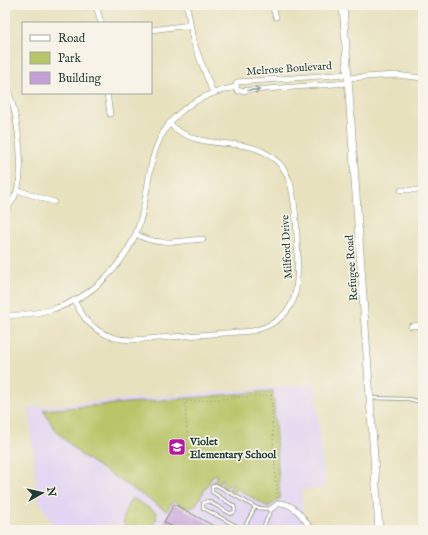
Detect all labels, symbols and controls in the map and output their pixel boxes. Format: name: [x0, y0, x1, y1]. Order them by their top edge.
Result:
legend: [22, 22, 152, 94]
text: Road: [58, 31, 86, 46]
text: Park: [58, 51, 81, 66]
street label: Melrose Boulevard: [246, 59, 333, 79]
text: Building: [58, 71, 102, 86]
one-way arrow: [247, 87, 260, 94]
street label: Milford Drive: [278, 215, 296, 279]
street label: Refugee Road: [343, 234, 361, 302]
place label: Violet Elementary School: [189, 435, 277, 462]
school or university icon: Violet Elementary School: [167, 437, 187, 457]
north arrow: [22, 473, 62, 513]
text: N: [43, 485, 59, 498]

